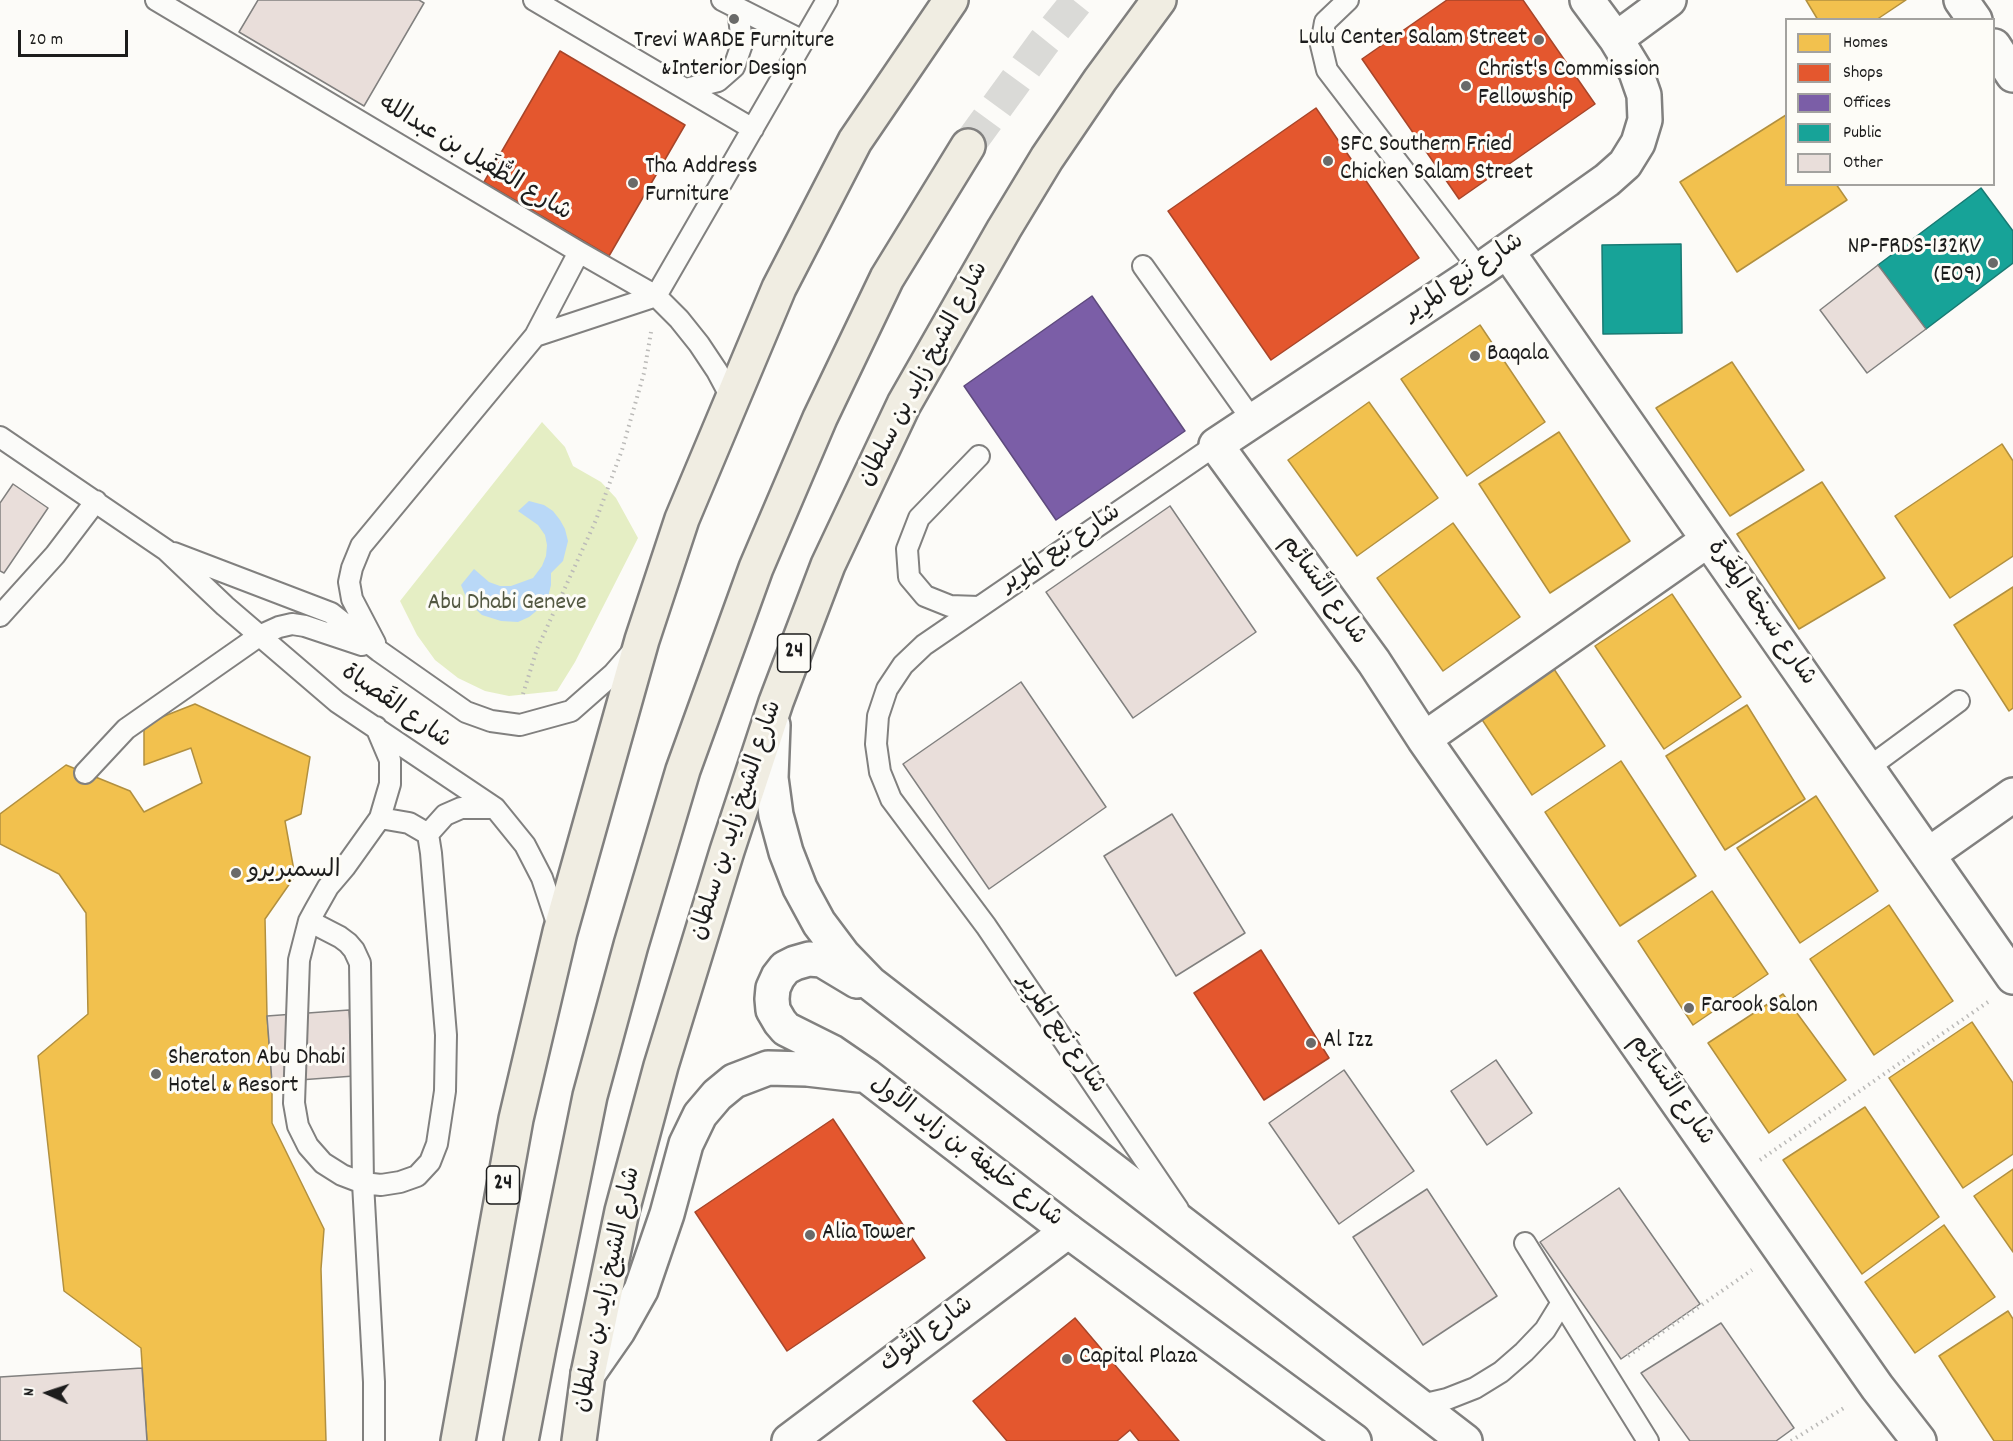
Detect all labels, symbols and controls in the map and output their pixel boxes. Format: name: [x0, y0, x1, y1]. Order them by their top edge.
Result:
marker: Trevi WARDE Furniture &Interior Design: [727, 12, 741, 26]
scale bar: [21, 18, 130, 56]
legend: [1785, 18, 1995, 186]
place label: Lulu Center Salam Street: [1299, 26, 1527, 54]
text: 20 m: [29, 28, 63, 53]
place label: Trevi WARDE Furniture &Interior Design: [634, 29, 834, 85]
text: Homes: [1843, 31, 1888, 56]
marker: Lulu Center Salam Street: [1532, 33, 1546, 47]
place label: Christ's Commission Fellowship: [1478, 58, 1660, 114]
text: Shops: [1843, 61, 1883, 86]
marker: Christ's Commission Fellowship: [1459, 79, 1473, 93]
street label: شارع الطُّفَيل بن عبدالله: [372, 91, 576, 229]
text: Offices: [1843, 91, 1891, 116]
text: Public: [1843, 121, 1882, 146]
place label: SFC Southern Fried Chicken Salam Street: [1340, 133, 1533, 189]
text: Other: [1843, 151, 1883, 176]
marker: SFC Southern Fried Chicken Salam Street: [1321, 154, 1335, 168]
place label: Tha Address Furniture: [645, 155, 758, 211]
marker: Tha Address Furniture: [626, 176, 640, 190]
street label: شارع نَبع المرِير: [1400, 228, 1530, 330]
place label: NP-FRDS-132KV (E09): [1847, 235, 1981, 291]
marker: NP-FRDS-132KV (E09): [1986, 256, 2000, 270]
street label: شارع الشيخ زايد بن سلطان: [854, 258, 996, 492]
place label: Baqala: [1487, 342, 1549, 370]
marker: Baqala: [1468, 349, 1482, 363]
street label: شارع نَبع المرِير: [997, 499, 1127, 601]
street label: شارع النَّسَائِم: [1272, 530, 1372, 652]
street label: شارع سَبخة المِغَرة: [1699, 536, 1821, 692]
park label: Abu Dhabi Geneve: [427, 591, 587, 619]
road number: 24: [778, 634, 810, 672]
street label: شارع القَصباة: [334, 660, 456, 756]
street label: شارع الشيخ زايد بن سلطان: [686, 698, 790, 944]
place label: السمبريرو: [248, 859, 340, 887]
marker: السمبريرو: [229, 866, 243, 880]
street label: شارع نَبع المرِير: [1009, 970, 1111, 1100]
place label: Farook Salon: [1701, 994, 1818, 1022]
marker: Farook Salon: [1682, 1001, 1696, 1015]
place label: Al Izz: [1323, 1029, 1373, 1057]
street label: شارع النَّسَائِم: [1621, 1030, 1719, 1152]
marker: Al Izz: [1304, 1036, 1318, 1050]
place label: Sheraton Abu Dhabi Hotel & Resort: [168, 1046, 345, 1102]
marker: Sheraton Abu Dhabi Hotel & Resort: [149, 1067, 163, 1081]
street label: شارع خليفة بن زايد الأول: [863, 1071, 1067, 1235]
street label: شارع الشيخ زايد بن سلطان: [569, 1165, 649, 1415]
road number: 24: [486, 1166, 520, 1204]
place label: Alia Tower: [822, 1221, 915, 1249]
marker: Alia Tower: [803, 1228, 817, 1242]
street label: شارع التُّوك: [876, 1292, 980, 1380]
place label: Capital Plaza: [1079, 1345, 1197, 1373]
marker: Capital Plaza: [1060, 1352, 1074, 1366]
north arrow: [18, 1363, 78, 1423]
text: N: [18, 1387, 41, 1397]

